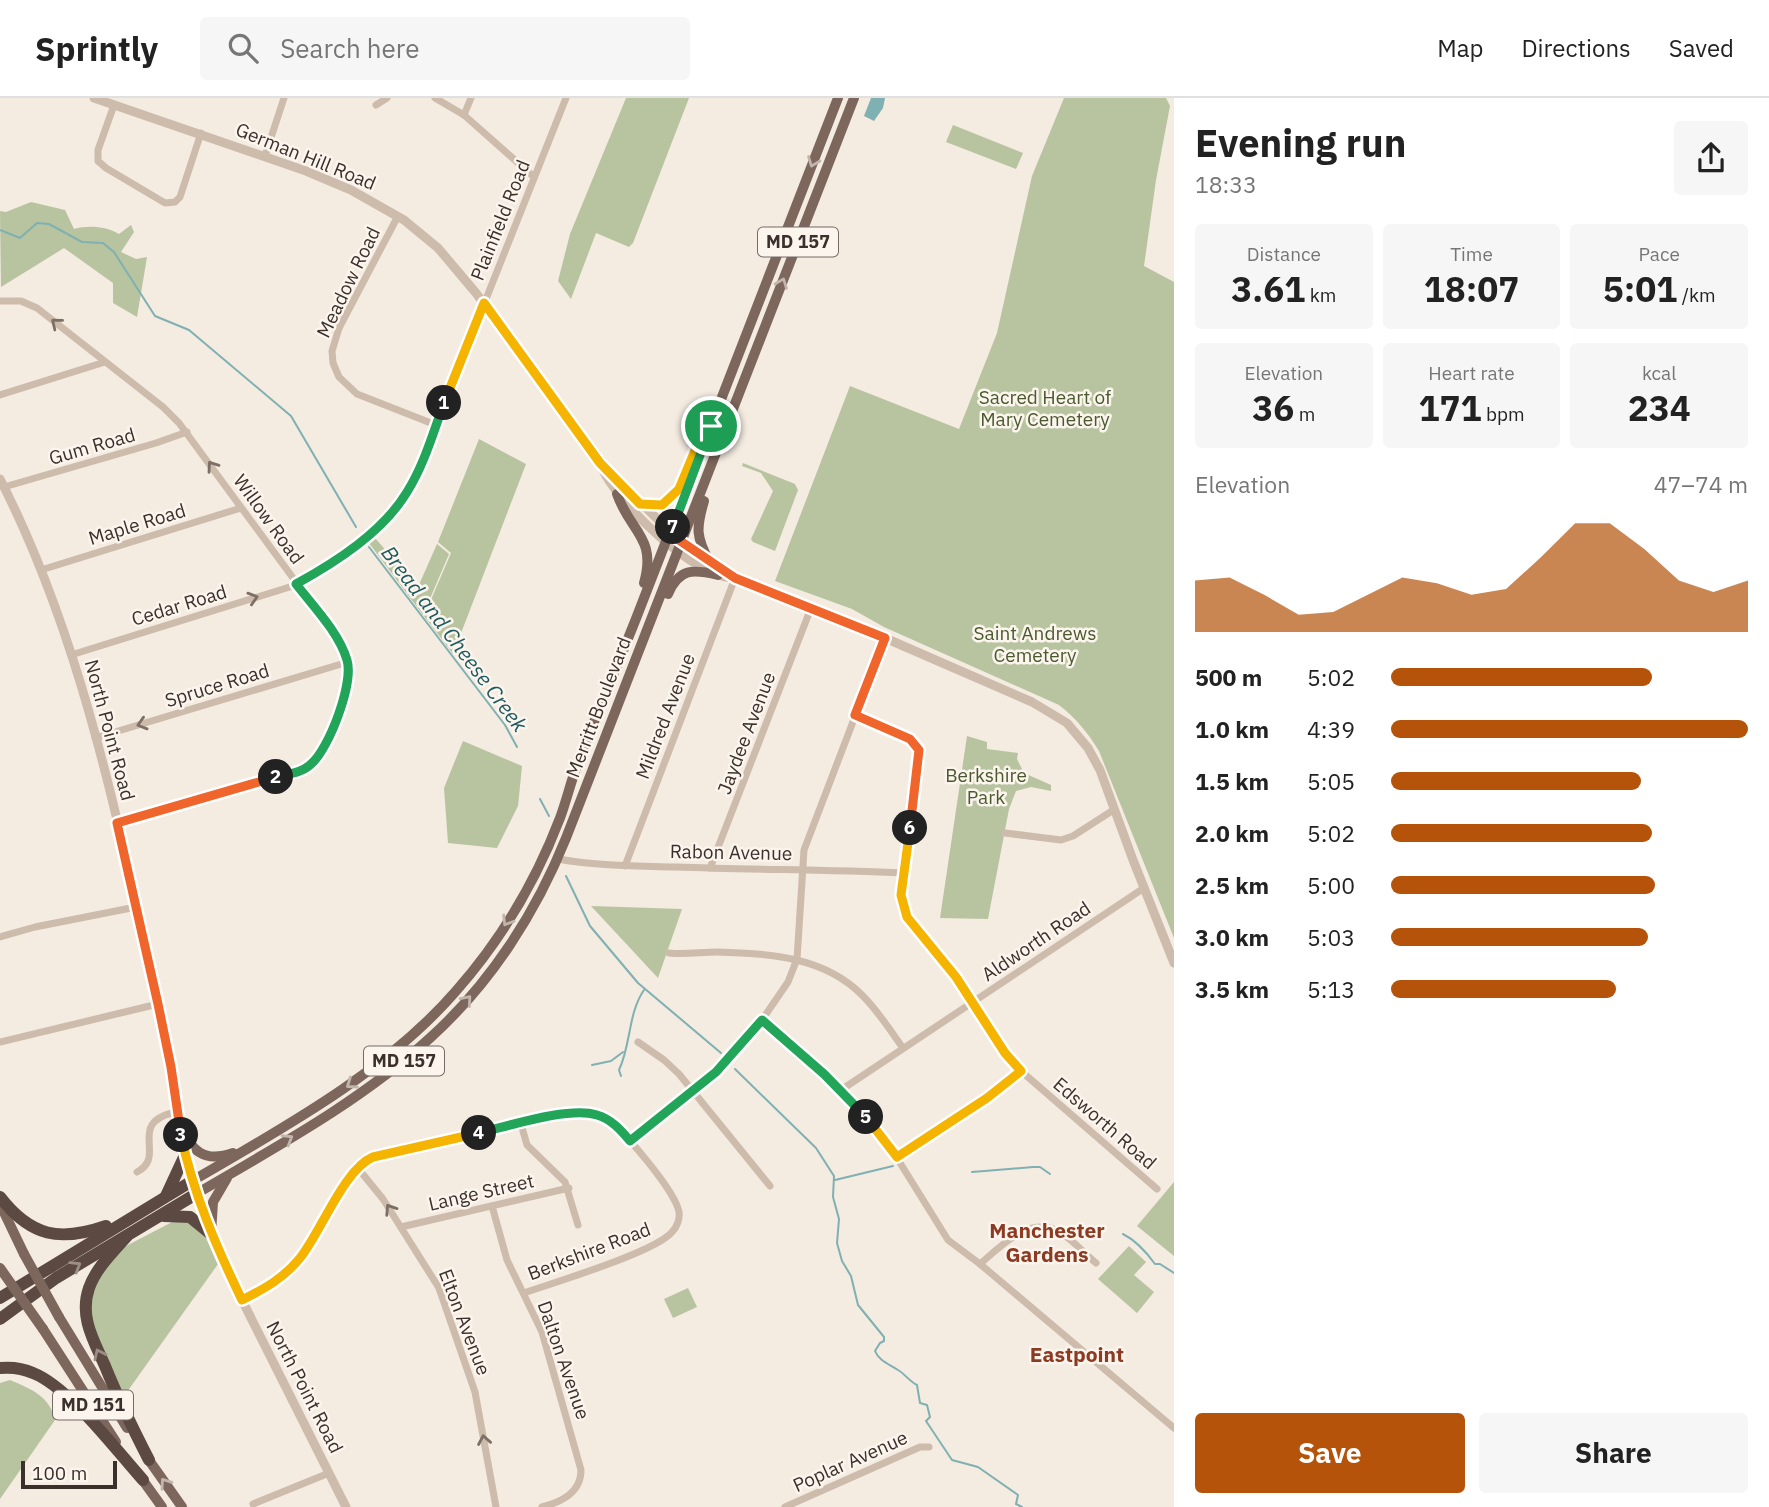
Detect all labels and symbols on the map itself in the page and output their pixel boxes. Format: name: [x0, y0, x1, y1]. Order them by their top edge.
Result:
street label: German Hill Road: [232, 117, 380, 195]
one-way arrow: [807, 155, 821, 167]
street label: Plainfield Road: [465, 156, 535, 284]
street label: Meadow Road: [311, 223, 385, 341]
road number: MD 157: [758, 228, 838, 257]
one-way arrow: [774, 278, 788, 290]
one-way arrow: [52, 318, 64, 331]
park label: Sacred Heart of Mary Cemetery: [979, 385, 1111, 431]
pin: 1: [426, 386, 462, 420]
pin: [681, 396, 741, 456]
street label: Gum Road: [46, 422, 138, 470]
one-way arrow: [208, 461, 220, 474]
street label: Willow Road: [228, 469, 310, 569]
street label: Maple Road: [86, 498, 188, 550]
pin: 7: [656, 510, 690, 544]
water label: Bread and Cheese Creek: [376, 540, 535, 738]
street label: Cedar Road: [128, 579, 230, 631]
one-way arrow: [247, 592, 259, 606]
park label: Saint Andrews Cemetery: [974, 621, 1096, 667]
street label: Merritt Boulevard: [560, 633, 636, 781]
street label: Mildred Avenue: [630, 650, 700, 782]
street label: North Point Road: [80, 657, 140, 803]
street label: Spruce Road: [162, 658, 272, 712]
street label: Jaydee Avenue: [712, 669, 780, 797]
one-way arrow: [136, 716, 148, 731]
pin: 2: [258, 760, 294, 794]
park label: Berkshire Park: [945, 763, 1027, 809]
pin: 6: [892, 810, 928, 846]
street label: Rabon Avenue: [670, 839, 792, 865]
street label: Aldworth Road: [977, 896, 1095, 986]
one-way arrow: [503, 914, 516, 927]
one-way arrow: [458, 995, 471, 1008]
road number: MD 157: [364, 1046, 444, 1076]
street label: Edsworth Road: [1049, 1072, 1161, 1174]
one-way arrow: [346, 1076, 359, 1088]
pin: 5: [848, 1100, 884, 1134]
pin: 4: [462, 1116, 496, 1150]
pin: 3: [164, 1118, 198, 1152]
one-way arrow: [281, 1134, 294, 1147]
street label: Lange Street: [426, 1168, 536, 1216]
one-way arrow: [385, 1204, 398, 1217]
district label: Manchester Gardens: [989, 1216, 1105, 1268]
street label: Berkshire Road: [524, 1217, 654, 1285]
one-way arrow: [68, 1262, 81, 1275]
street label: Elton Avenue: [434, 1265, 496, 1379]
street label: Dalton Avenue: [532, 1298, 596, 1422]
street label: North Point Road: [261, 1317, 349, 1457]
district label: Eastpoint: [1030, 1340, 1124, 1368]
one-way arrow: [93, 1349, 107, 1361]
road number: MD 151: [53, 1390, 133, 1420]
street label: Poplar Avenue: [789, 1425, 911, 1497]
one-way arrow: [478, 1434, 493, 1446]
scale bar: [21, 1458, 117, 1490]
one-way arrow: [161, 1478, 173, 1491]

